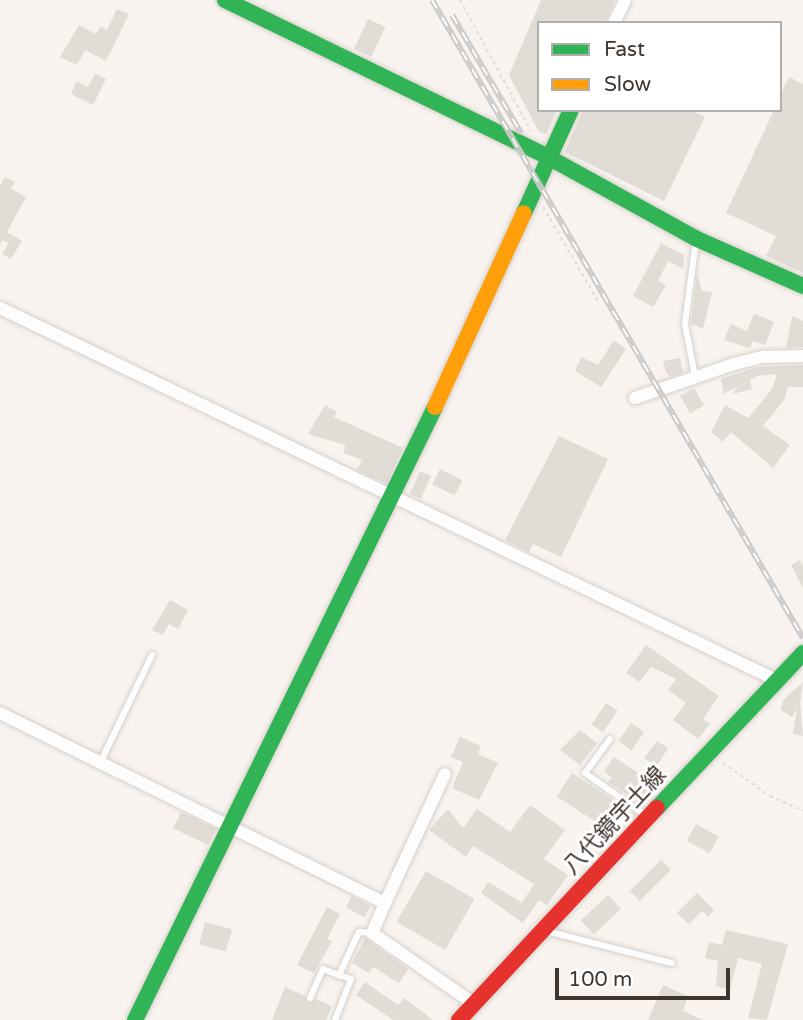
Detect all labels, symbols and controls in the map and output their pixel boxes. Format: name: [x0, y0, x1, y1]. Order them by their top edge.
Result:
legend: [537, 21, 782, 112]
text: Fast: [604, 37, 645, 62]
text: Slow: [604, 72, 651, 97]
street label: 八代鏡宇土線: [558, 761, 672, 881]
scale bar: [558, 954, 733, 998]
text: 100 m: [568, 967, 632, 992]

